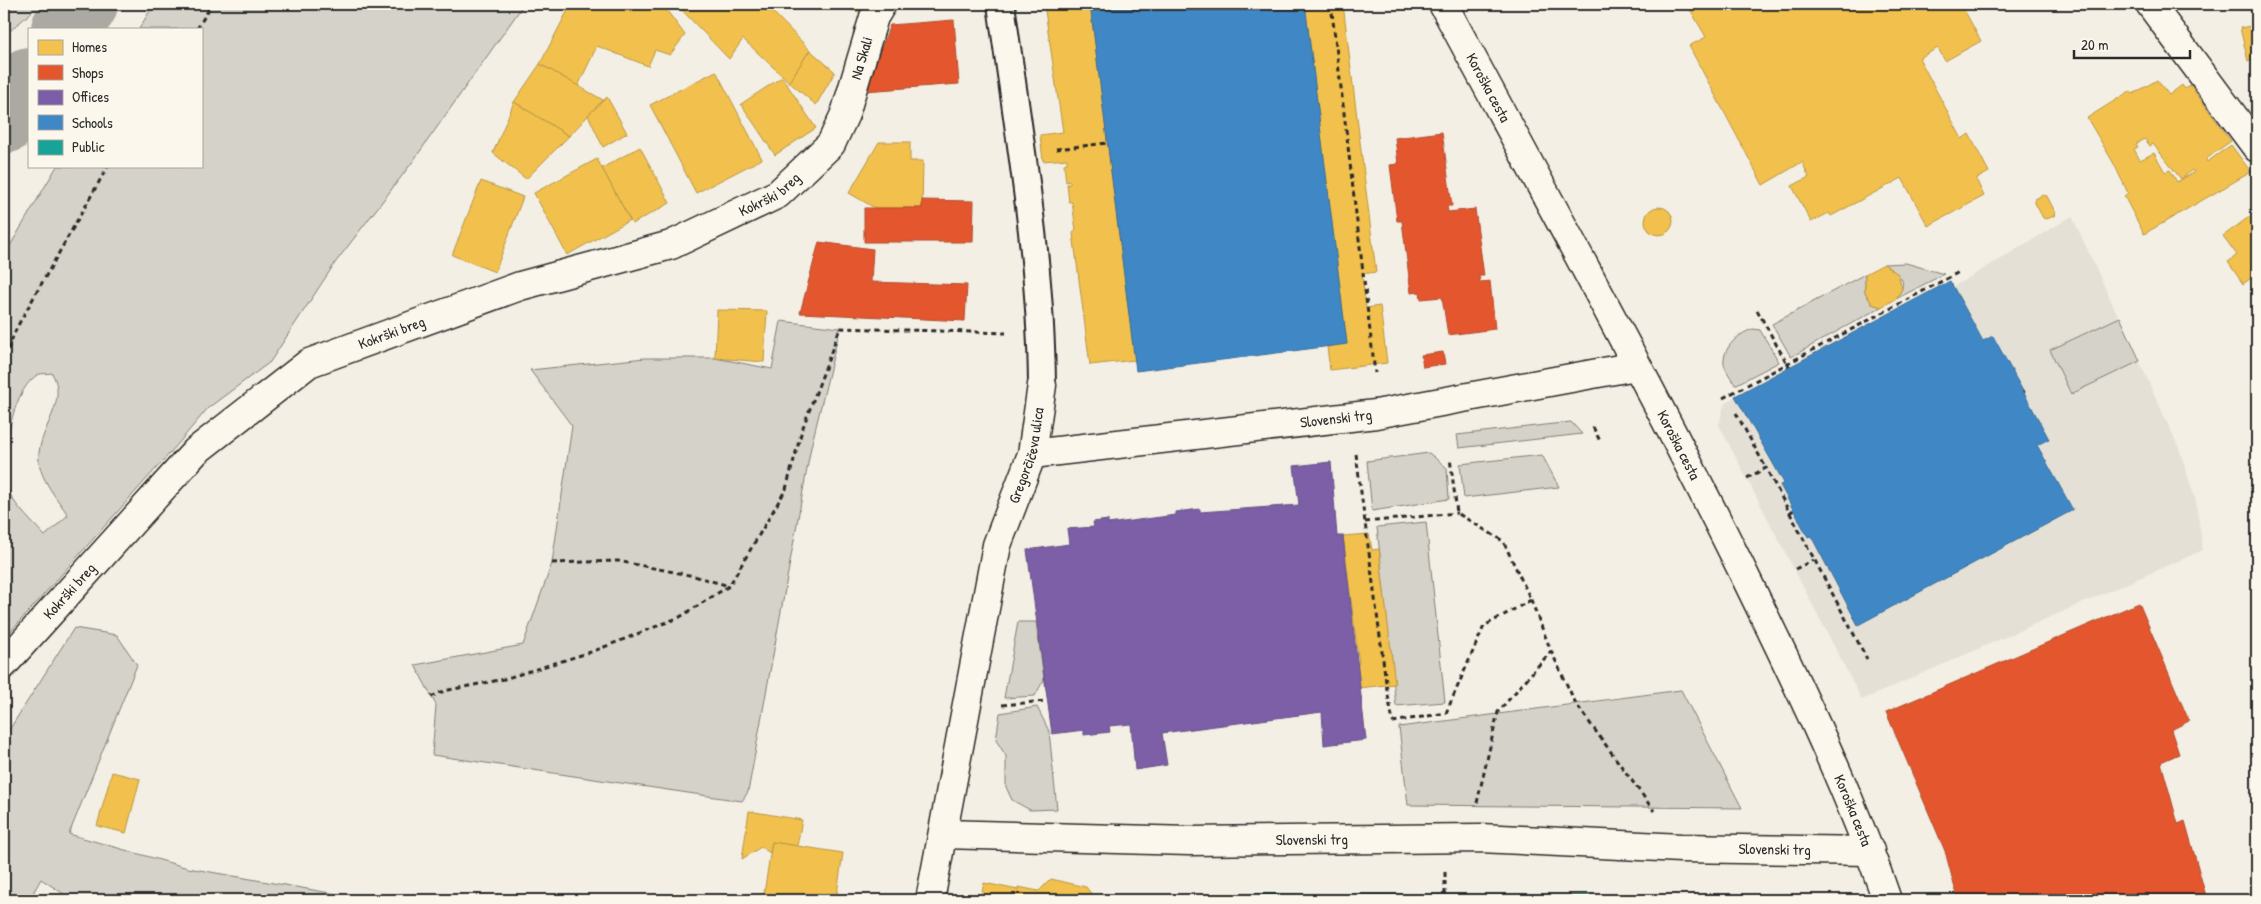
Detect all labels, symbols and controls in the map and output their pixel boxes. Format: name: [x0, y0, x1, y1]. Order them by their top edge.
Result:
legend: [28, 28, 202, 168]
scale bar: [2074, 28, 2190, 60]
street label: Na Skali: [845, 34, 878, 82]
text: 20 m: [2081, 34, 2108, 55]
text: Homes: [72, 36, 107, 57]
street label: Koroška cesta: [1461, 49, 1516, 126]
text: Shops: [72, 62, 104, 83]
text: Offices: [72, 86, 109, 107]
text: Schools: [72, 112, 113, 133]
text: Public: [72, 136, 105, 157]
street label: Kokrški breg: [735, 167, 805, 221]
street label: Kokrški breg: [355, 310, 428, 354]
street label: Slovenski trg: [1299, 404, 1373, 433]
street label: Gregorčičeva ulica: [1003, 406, 1049, 506]
street label: Koroška cesta: [1652, 406, 1706, 483]
street label: Kokrški breg: [38, 558, 100, 624]
street label: Koroška cesta: [1829, 771, 1877, 849]
street label: Slovenski trg: [1276, 828, 1348, 850]
street label: Slovenski trg: [1738, 838, 1811, 860]

